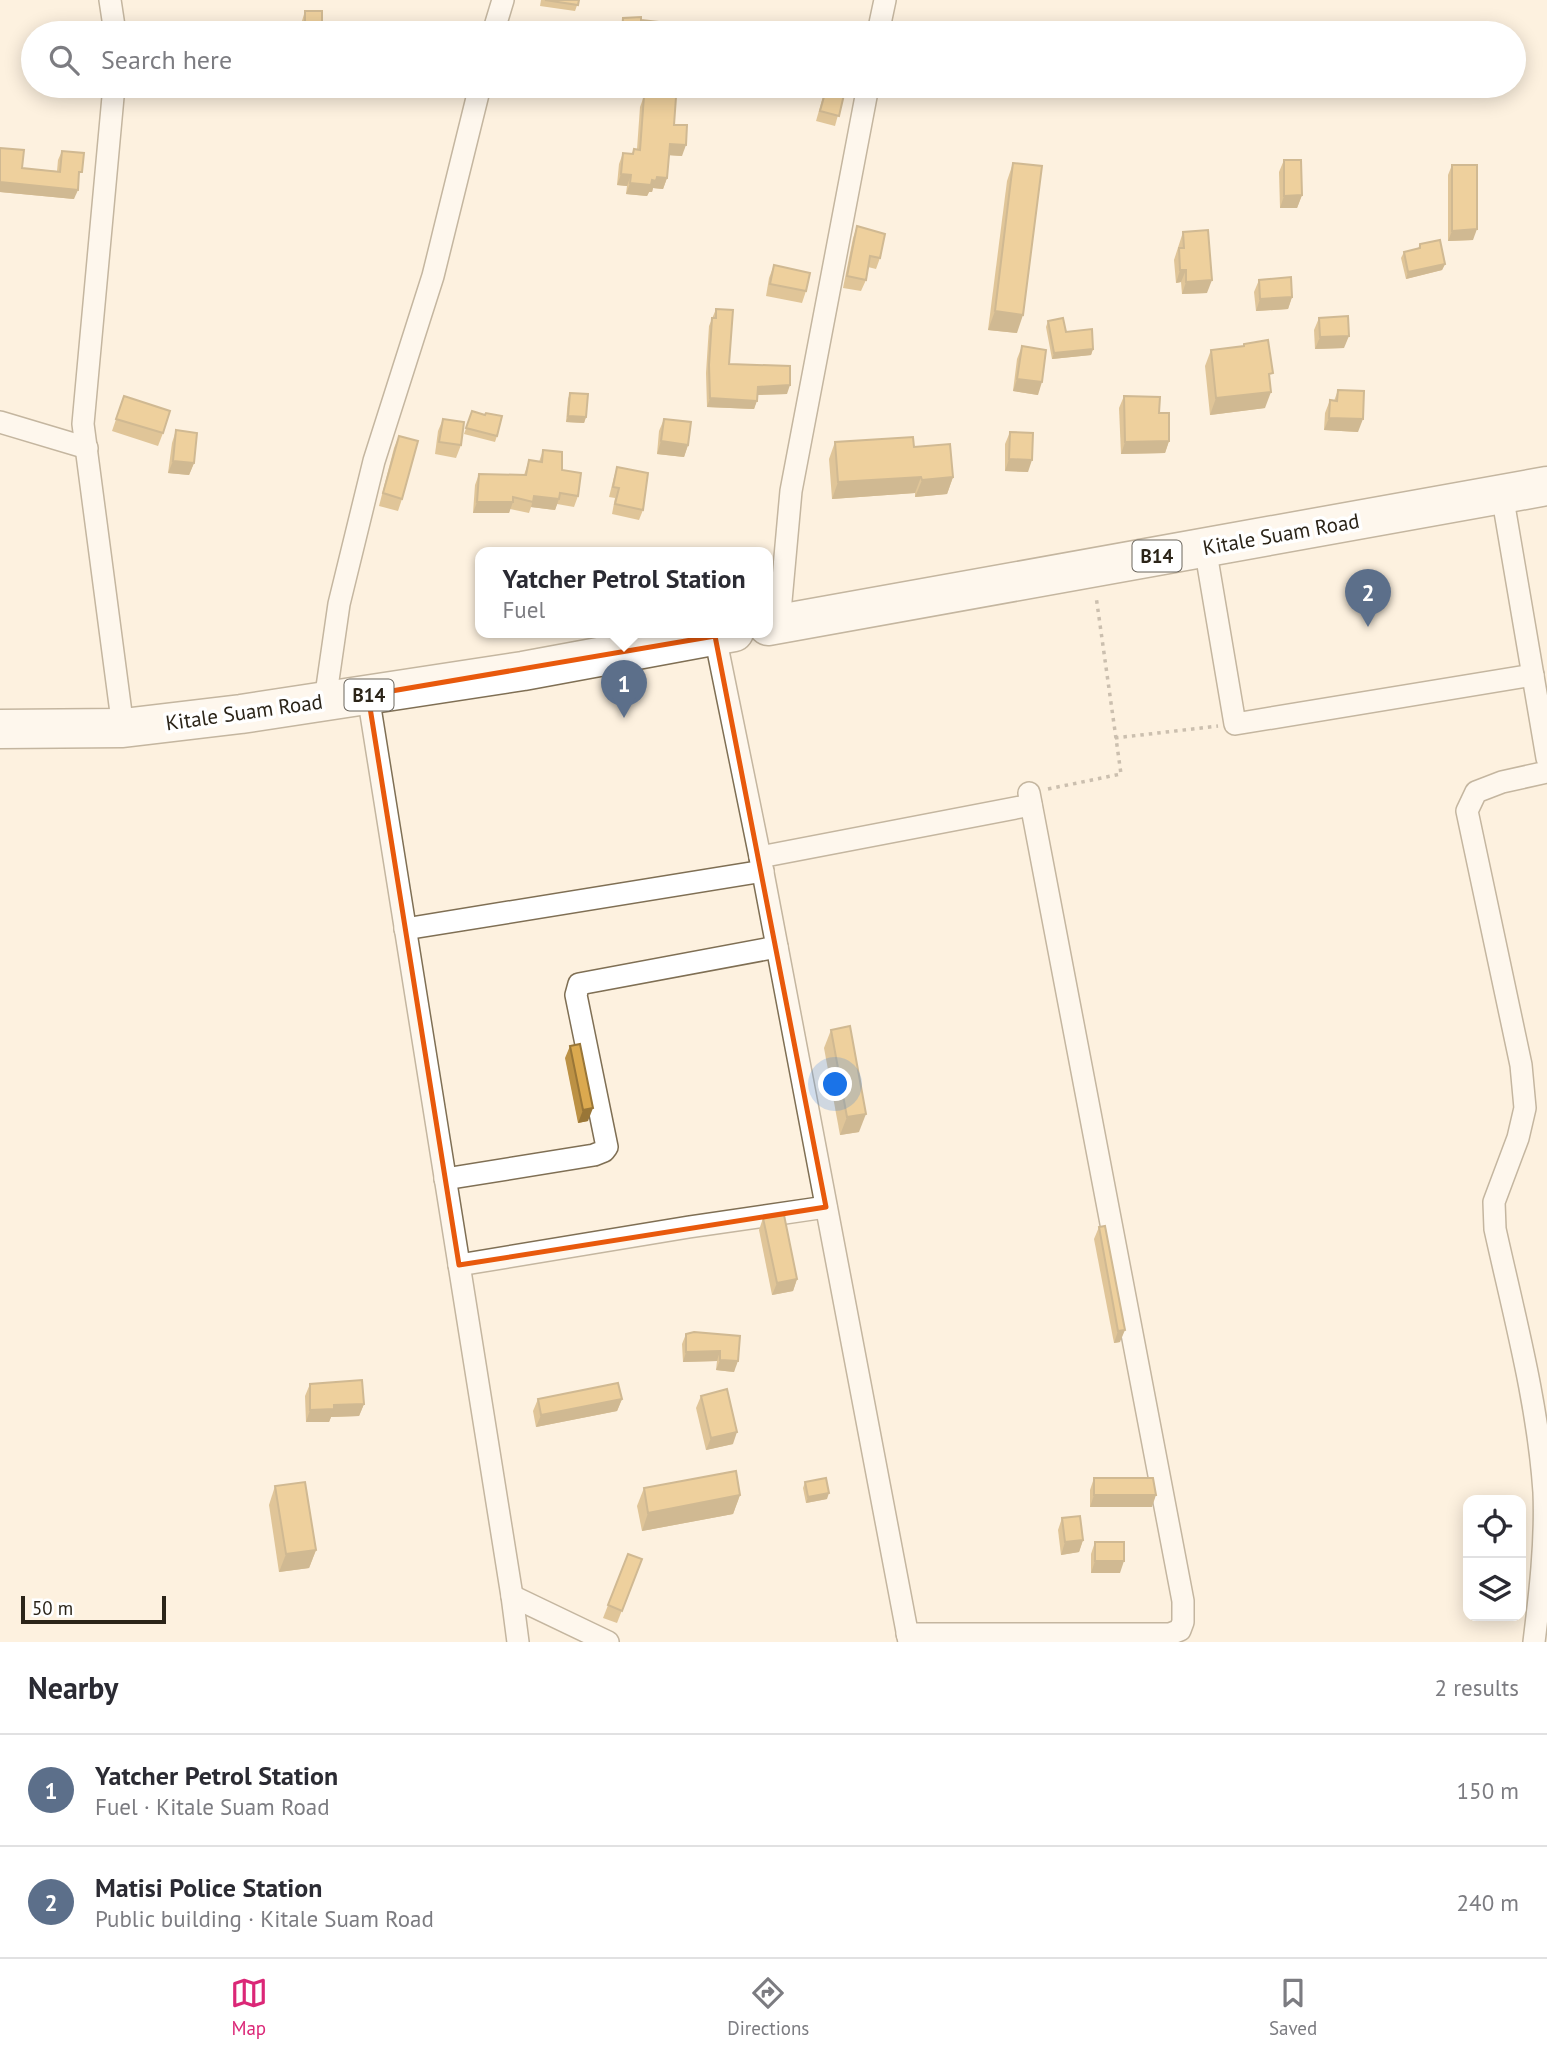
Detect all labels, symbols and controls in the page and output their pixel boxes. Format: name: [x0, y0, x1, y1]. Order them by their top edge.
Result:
search box: [21, 21, 1526, 98]
icon: search: [45, 41, 83, 79]
text: Search here: [101, 43, 232, 76]
street label: Kitale Suam Road: [1201, 507, 1361, 561]
road number: B14: [1132, 540, 1182, 572]
popup: [475, 547, 773, 638]
text: Yatcher Petrol Station: [502, 562, 746, 595]
pin: 2: [1345, 569, 1391, 627]
text: Fuel: [502, 595, 545, 624]
pin: 1: [601, 660, 647, 718]
road number: B14: [344, 680, 394, 710]
street label: Kitale Suam Road: [164, 688, 324, 736]
your location: [818, 1067, 852, 1101]
map controls: [1463, 1495, 1526, 1621]
button: locate: [1463, 1495, 1526, 1558]
button: layers: [1463, 1558, 1526, 1621]
scale bar: [21, 1593, 166, 1625]
text: 50 m: [32, 1596, 73, 1620]
text: Nearby: [28, 1668, 118, 1707]
text: 2 results: [1435, 1673, 1519, 1702]
text: Yatcher Petrol Station: [95, 1759, 338, 1792]
text: 1: [44, 1776, 58, 1805]
text: 150 m: [1457, 1776, 1519, 1805]
text: Fuel · Kitale Suam Road: [95, 1792, 330, 1821]
text: Matisi Police Station: [95, 1871, 322, 1904]
text: 2: [44, 1888, 58, 1917]
text: 240 m: [1457, 1888, 1519, 1917]
text: Public building · Kitale Suam Road: [95, 1904, 434, 1933]
tab: Map: [230, 1974, 268, 2040]
tab: Directions: [727, 1974, 809, 2040]
tab: Saved: [1269, 1974, 1317, 2040]

